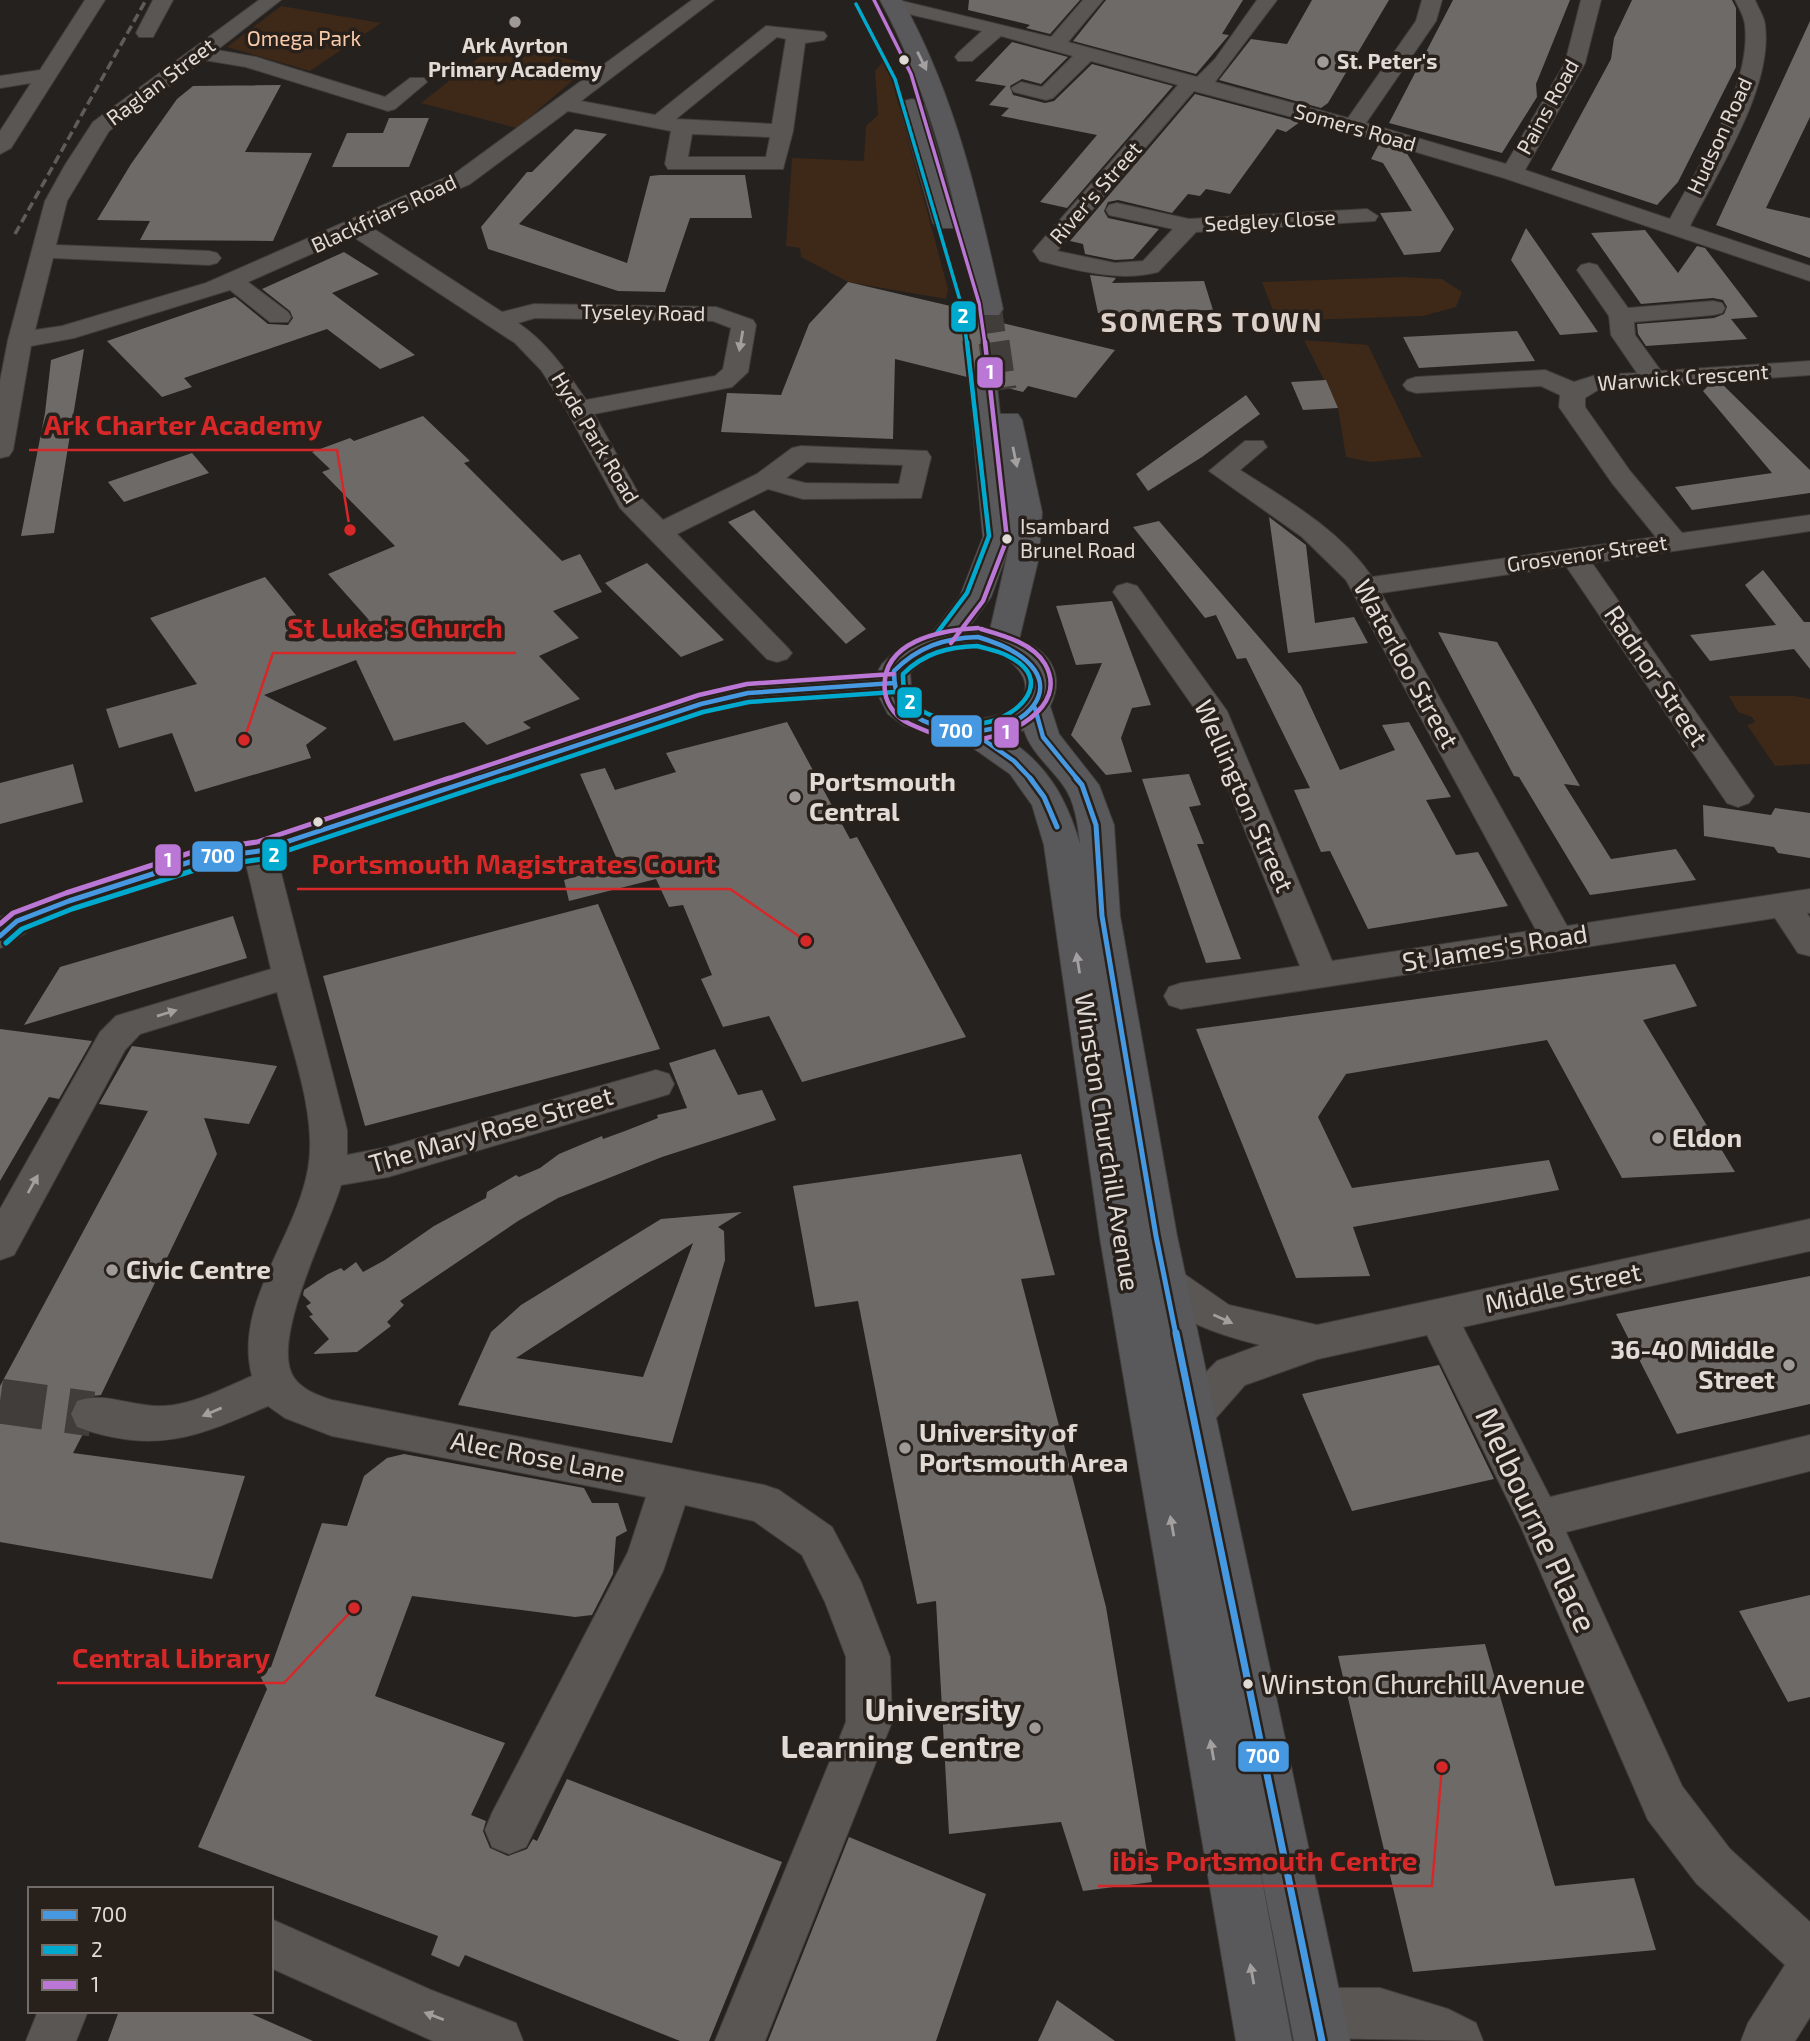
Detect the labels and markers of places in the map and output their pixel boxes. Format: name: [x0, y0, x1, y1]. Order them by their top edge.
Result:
marker: Ark Ayrton Primary Academy: [507, 14, 523, 30]
place label: Ark Ayrton Primary Academy: [428, 32, 602, 82]
place label: St. Peter's: [1337, 48, 1437, 73]
unlabelled marker: [897, 53, 911, 67]
marker: St. Peter's: [1315, 54, 1331, 70]
callout: Ark Charter Academy: [29, 401, 337, 450]
place label: Isambard Brunel Road: [1020, 513, 1136, 562]
marker: Isambard Brunel Road: [1000, 532, 1014, 546]
callout: St Luke's Church: [273, 604, 516, 653]
place label: Portsmouth Central: [809, 765, 956, 826]
marker: Portsmouth Central: [787, 789, 803, 805]
unlabelled marker: [311, 815, 325, 829]
callout: Portsmouth Magistrates Court: [297, 840, 730, 889]
place label: Eldon: [1672, 1121, 1742, 1152]
marker: Eldon: [1650, 1130, 1666, 1146]
place label: Civic Centre: [126, 1253, 271, 1284]
marker: Civic Centre: [104, 1262, 120, 1278]
place label: 36-40 Middle Street: [1610, 1333, 1775, 1394]
marker: 36-40 Middle Street: [1781, 1357, 1797, 1373]
place label: University of Portsmouth Area: [919, 1416, 1128, 1477]
marker: University of Portsmouth Area: [897, 1440, 913, 1456]
callout: Central Library: [57, 1634, 284, 1683]
place label: Winston Churchill Avenue: [1261, 1666, 1585, 1700]
marker: Winston Churchill Avenue: [1241, 1677, 1255, 1691]
place label: University Learning Centre: [780, 1689, 1021, 1764]
marker: University Learning Centre: [1027, 1720, 1043, 1736]
callout: ibis Portsmouth Centre: [1098, 1837, 1432, 1886]

